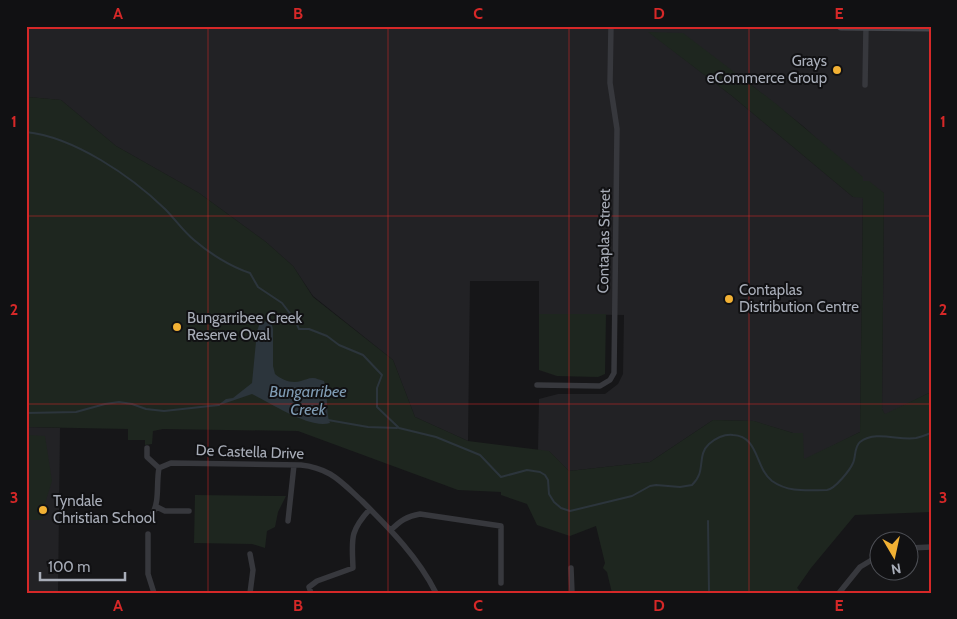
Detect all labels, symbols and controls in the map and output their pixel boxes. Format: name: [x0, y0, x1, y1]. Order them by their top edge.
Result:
text: A: [113, 4, 123, 23]
text: B: [293, 4, 303, 23]
text: C: [473, 4, 483, 23]
text: D: [653, 4, 665, 23]
text: E: [834, 4, 844, 23]
place label: Grays eCommerce Group: [707, 52, 827, 87]
marker: Grays eCommerce Group: [831, 64, 843, 76]
text: 1: [11, 112, 17, 131]
text: 1: [940, 112, 946, 131]
street label: Contaplas Street: [594, 188, 614, 294]
place label: Contaplas Distribution Centre: [739, 281, 859, 316]
marker: Contaplas Distribution Centre: [723, 293, 735, 305]
text: 2: [10, 300, 18, 319]
text: 2: [939, 300, 947, 319]
place label: Bungarribee Creek Reserve Oval: [187, 309, 303, 344]
marker: Bungarribee Creek Reserve Oval: [171, 321, 183, 333]
water label: Bungarribee Creek: [269, 382, 347, 419]
street label: De Castella Drive: [195, 441, 305, 463]
text: 3: [10, 488, 18, 507]
text: 3: [939, 488, 947, 507]
place label: Tyndale Christian School: [53, 492, 156, 527]
marker: Tyndale Christian School: [37, 504, 49, 516]
north arrow: [870, 532, 920, 582]
scale bar: [40, 549, 125, 581]
text: 100 m: [48, 558, 90, 576]
text: N: [890, 559, 902, 579]
text: A: [113, 596, 123, 615]
text: B: [293, 596, 303, 615]
text: C: [473, 596, 483, 615]
text: D: [653, 596, 665, 615]
text: E: [834, 596, 844, 615]

